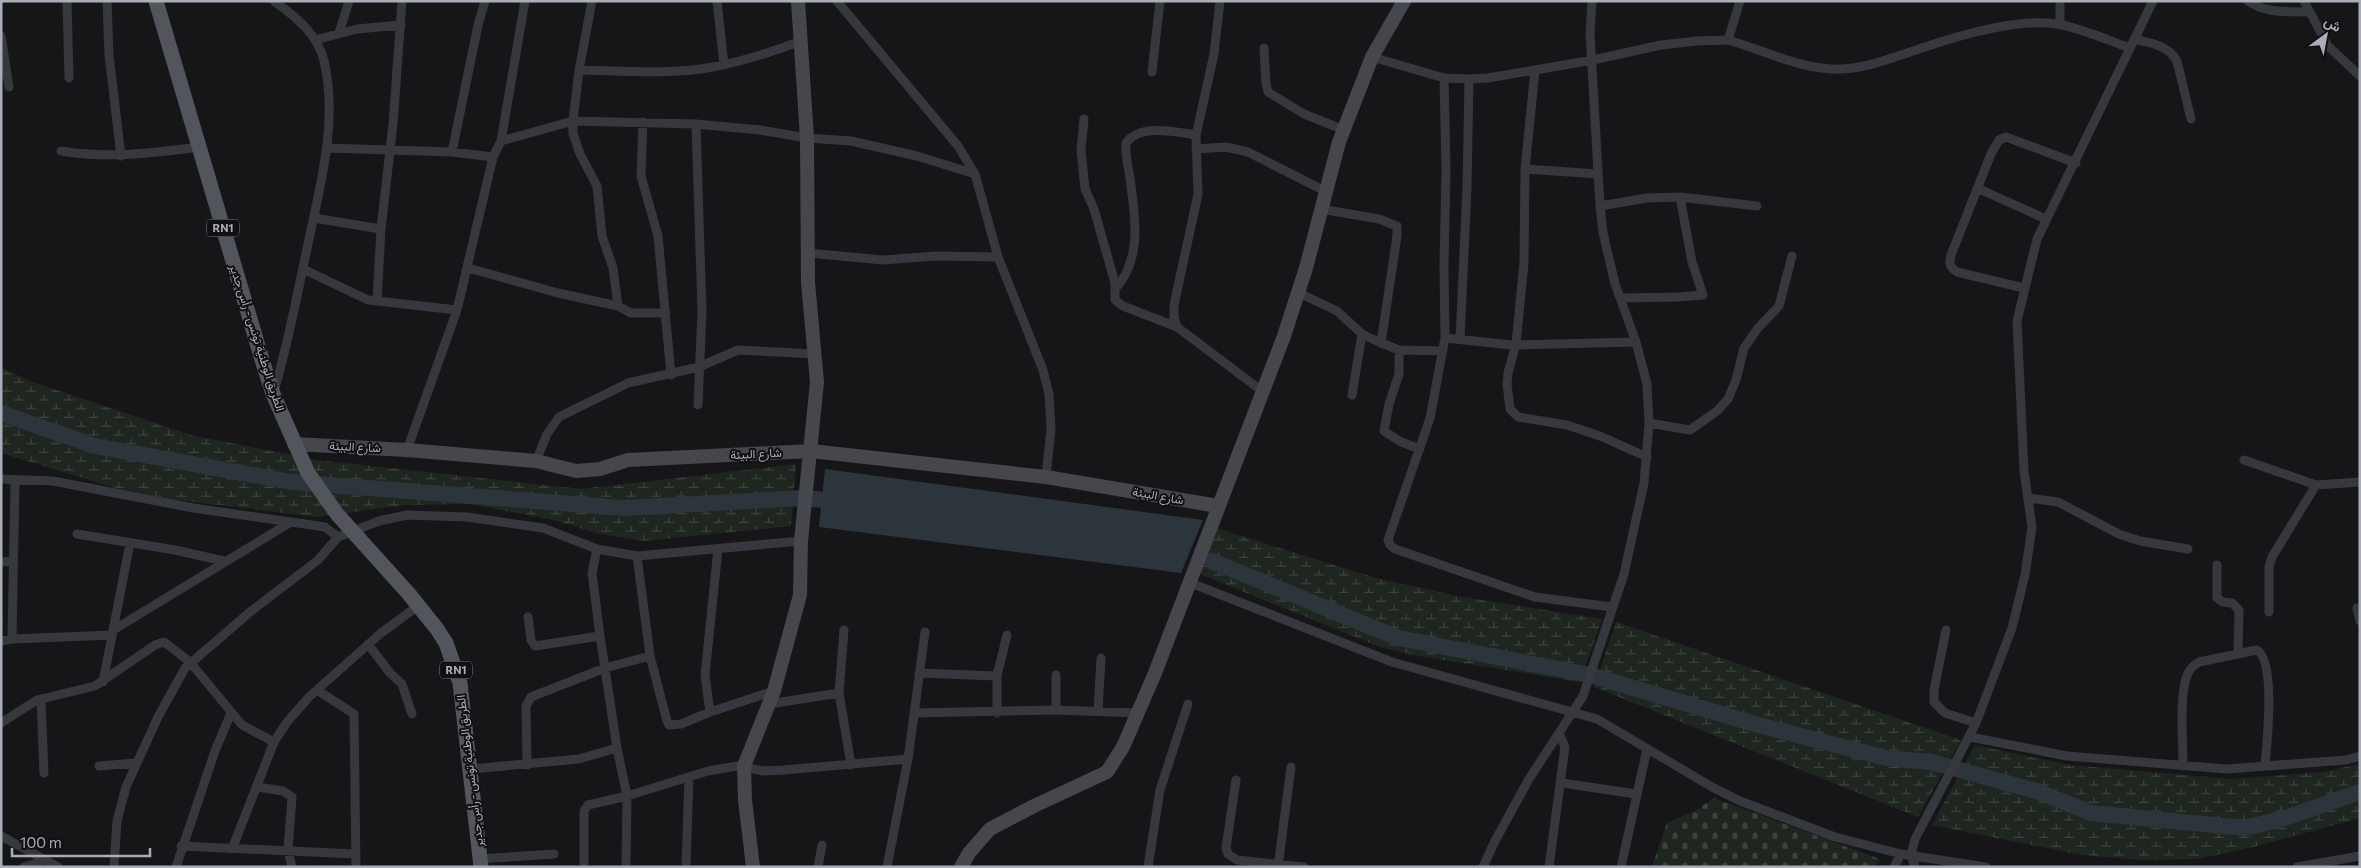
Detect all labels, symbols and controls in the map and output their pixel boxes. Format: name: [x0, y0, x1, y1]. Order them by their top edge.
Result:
north arrow: [2301, 10, 2351, 60]
text: ش: [2321, 12, 2345, 36]
road number: RN1: [207, 220, 239, 237]
street label: الطريق الوطنية تونس - رأس جدير: [225, 262, 288, 413]
street label: شارع البيئة: [329, 438, 381, 457]
street label: شارع البيئة: [730, 445, 782, 464]
street label: شارع البيئة: [1131, 484, 1185, 509]
road number: RN1: [440, 662, 472, 678]
street label: الطريق الوطنية تونس - رأس جدير: [453, 694, 487, 849]
scale bar: [12, 826, 150, 858]
text: 100 m: [20, 833, 62, 851]

